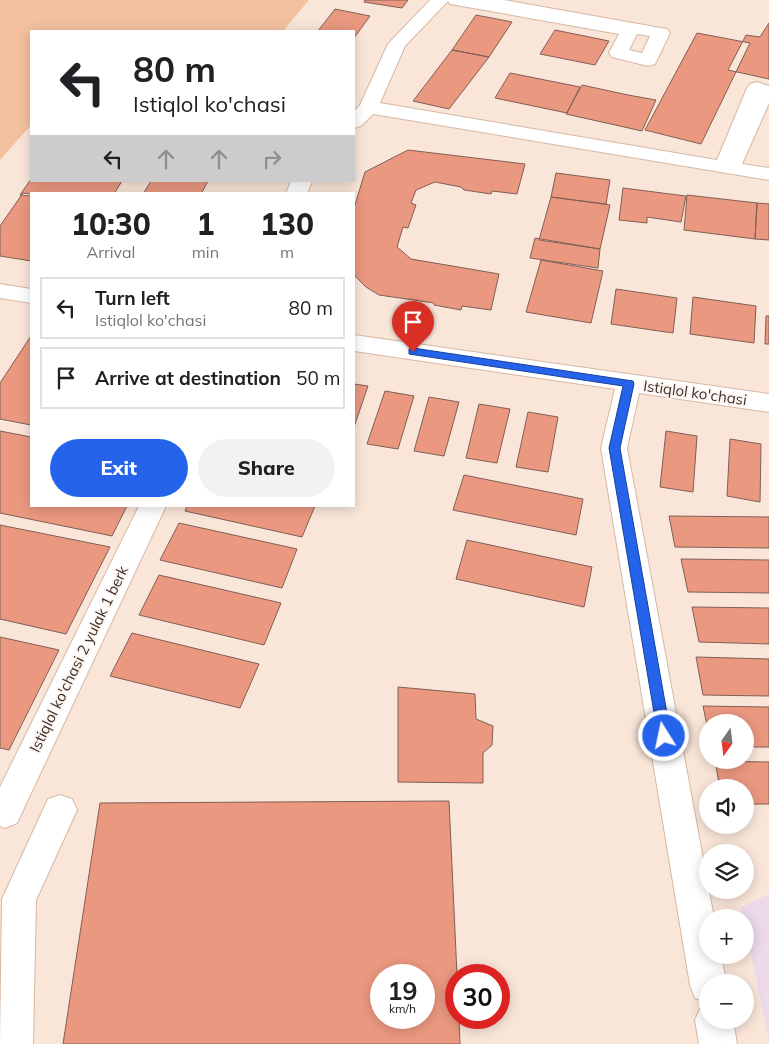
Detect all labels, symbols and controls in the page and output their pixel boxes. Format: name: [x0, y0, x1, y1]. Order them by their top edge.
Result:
text: 80 m: [133, 47, 216, 91]
icon: left: [50, 50, 115, 115]
text: Istiqlol ko'chasi: [133, 90, 286, 118]
icon: left: [99, 145, 127, 173]
icon: ahead: [152, 145, 180, 173]
icon: ahead: [205, 145, 233, 173]
icon: right: [258, 145, 286, 173]
text: 10:30: [71, 205, 151, 243]
text: 1: [196, 205, 214, 243]
text: 130: [260, 205, 314, 243]
text: Arrival: [86, 242, 135, 262]
text: min: [192, 242, 219, 262]
text: m: [280, 242, 294, 262]
text: Turn left: [95, 286, 170, 310]
icon: left: [52, 294, 80, 322]
text: 80 m: [289, 296, 333, 320]
pin: [392, 301, 434, 352]
icon: arrive: [399, 308, 427, 336]
text: Istiqlol ko'chasi: [95, 310, 206, 330]
icon: arrive: [52, 364, 80, 392]
text: Arrive at destination: [95, 366, 281, 390]
text: 50 m: [296, 366, 340, 390]
street label: Istiqlol ko'chasi: [642, 376, 748, 409]
button: Exit: [50, 439, 188, 497]
button: Share: [198, 439, 335, 497]
street label: Istiqlol ko'chasi 2 yulak 1 berk: [25, 562, 132, 755]
position arrow: [637, 709, 689, 761]
north arrow: [699, 714, 754, 769]
map controls: [699, 714, 754, 1029]
button: sound: [699, 779, 754, 834]
button: layers: [699, 844, 754, 899]
button: +: [699, 909, 754, 964]
speed limit sign: 30: [445, 964, 510, 1029]
button: −: [699, 974, 754, 1029]
text: 19: [387, 975, 418, 1006]
text: km/h: [389, 1001, 416, 1016]

